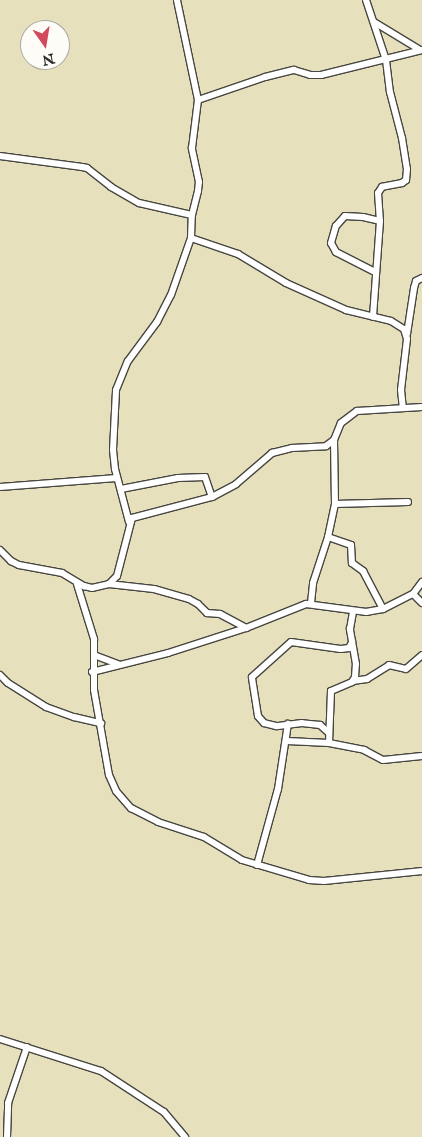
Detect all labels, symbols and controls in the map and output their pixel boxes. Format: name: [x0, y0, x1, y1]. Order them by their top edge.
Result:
north arrow: [20, 20, 70, 70]
text: N: [40, 49, 56, 69]

